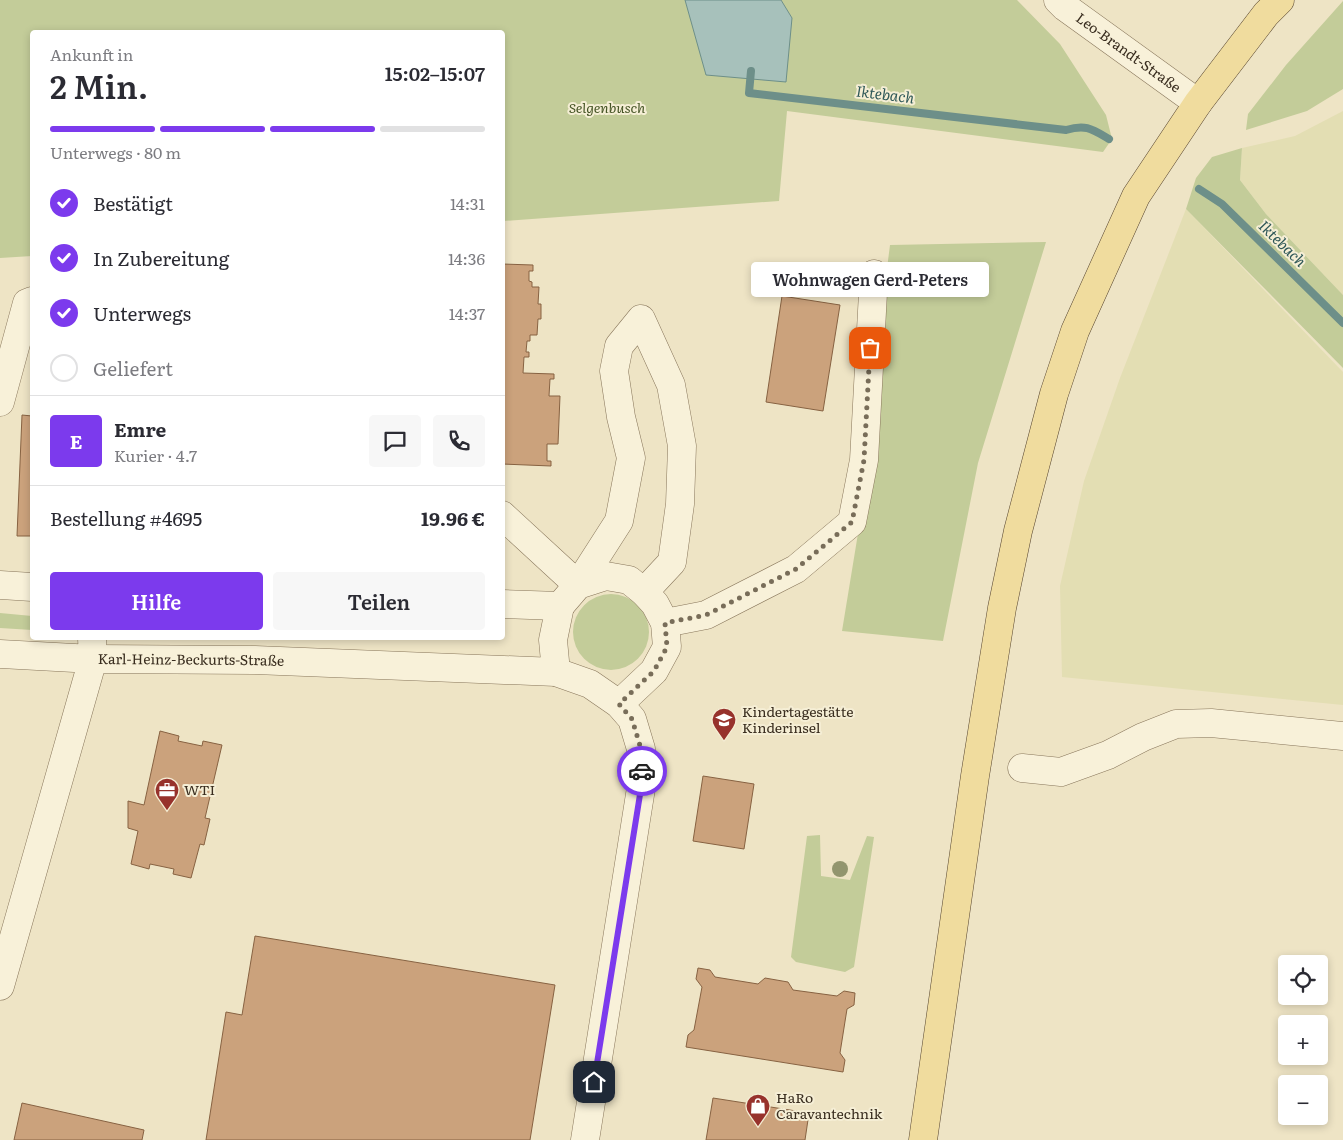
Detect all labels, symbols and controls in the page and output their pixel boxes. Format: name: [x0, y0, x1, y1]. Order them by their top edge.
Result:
street label: Leo-Brandt-Straße: [1072, 7, 1185, 97]
text: Ankunft in: [50, 42, 133, 66]
text: 15:02–15:07: [385, 59, 485, 87]
text: 2 Min.: [50, 61, 148, 109]
water label: Iktebach: [855, 79, 916, 109]
park label: Selgenbusch: [569, 97, 646, 117]
text: Unterwegs · 80 m: [50, 140, 181, 164]
icon: check: [50, 189, 78, 217]
text: Bestätigt: [93, 189, 173, 217]
text: 14:31: [450, 191, 485, 215]
water label: Iktebach: [1254, 214, 1312, 272]
icon: check: [50, 244, 78, 272]
text: In Zubereitung: [93, 244, 229, 272]
text: 14:36: [448, 246, 485, 270]
callout: Wohnwagen Gerd-Peters: [751, 263, 989, 298]
text: Wohnwagen Gerd-Peters: [772, 267, 968, 291]
icon: check: [50, 299, 78, 327]
text: Unterwegs: [93, 299, 191, 327]
text: 14:37: [449, 301, 485, 325]
pin: [849, 327, 891, 369]
icon: bag: [856, 334, 884, 362]
text: Geliefert: [93, 354, 173, 382]
text: Emre: [114, 415, 166, 443]
button: chat: [369, 415, 421, 467]
button: phone: [433, 415, 485, 467]
text: E: [70, 427, 82, 455]
text: Kurier · 4.7: [114, 443, 197, 467]
text: Bestellung #4695: [50, 504, 202, 532]
text: 19.96 €: [421, 504, 485, 532]
button: Hilfe: [50, 572, 263, 630]
button: Teilen: [273, 572, 485, 630]
street label: Karl-Heinz-Beckurts-Straße: [98, 648, 285, 670]
place label: Kindertagestätte Kinderinsel: [742, 701, 854, 737]
school or university icon: Kindertagestätte Kinderinsel: [711, 707, 737, 741]
courier: [617, 746, 667, 796]
icon: car: [628, 757, 656, 785]
office icon: WTI: [154, 777, 180, 811]
place label: WTI: [184, 779, 215, 799]
map controls: [1278, 955, 1328, 1125]
button: locate: [1278, 955, 1328, 1005]
button: +: [1278, 1015, 1328, 1065]
pin: [573, 1061, 615, 1103]
icon: home: [580, 1068, 608, 1096]
button: −: [1278, 1075, 1328, 1125]
place label: HaRo Caravantechnik: [776, 1087, 883, 1123]
shop icon: HaRo Caravantechnik: [745, 1093, 771, 1127]

